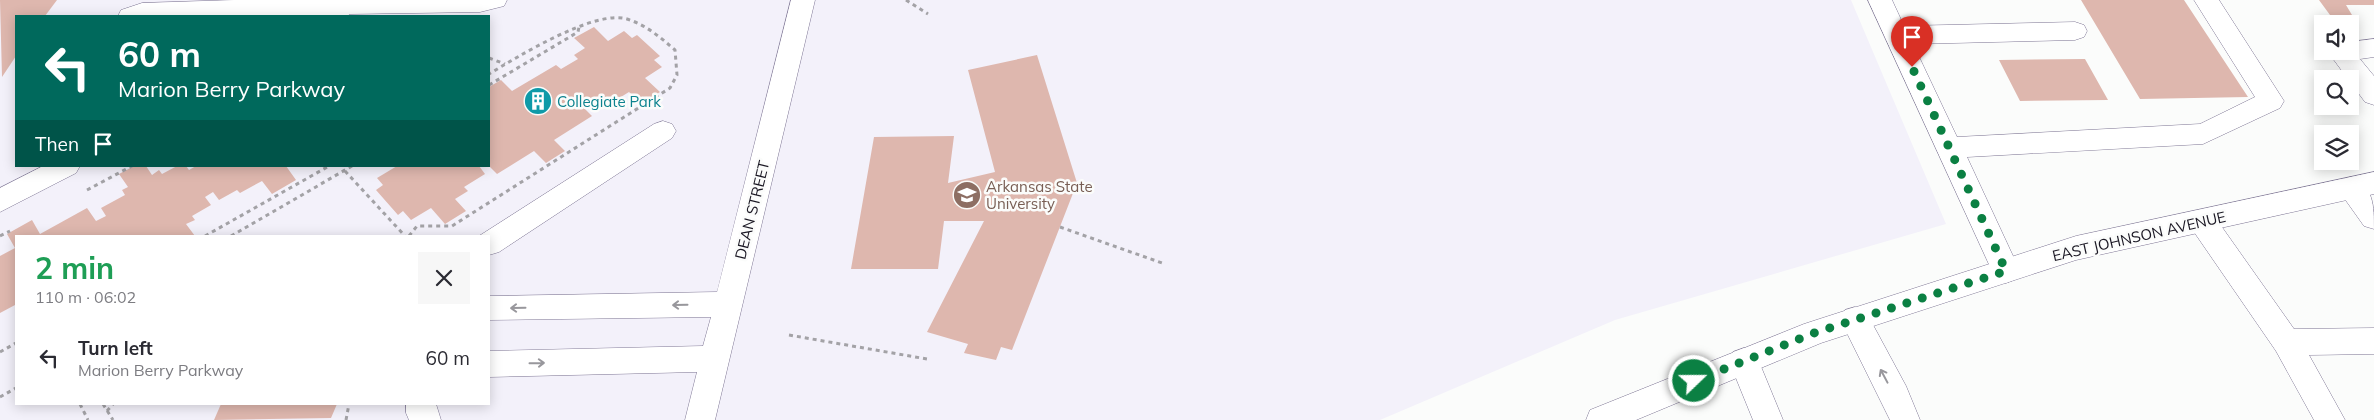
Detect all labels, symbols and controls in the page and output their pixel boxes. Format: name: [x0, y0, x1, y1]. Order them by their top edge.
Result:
map controls: [2314, 15, 2359, 170]
button: sound: [2314, 15, 2359, 60]
pin: [1891, 16, 1933, 67]
icon: arrive: [1898, 23, 1926, 51]
text: 60 m: [118, 32, 201, 76]
icon: left: [35, 35, 100, 100]
button: search: [2314, 70, 2359, 115]
text: Marion Berry Parkway: [118, 75, 345, 103]
building icon: Collegiate Park: [523, 86, 553, 116]
place label: Collegiate Park: [557, 92, 661, 111]
button: layers: [2314, 125, 2359, 170]
icon: arrive: [89, 130, 117, 158]
text: Then: [35, 132, 79, 156]
street label: DEAN STREET: [731, 159, 773, 261]
place label: Arkansas State University: [986, 177, 1093, 213]
school or university icon: Arkansas State University: [952, 180, 982, 210]
street label: EAST JOHNSON AVENUE: [2050, 207, 2228, 265]
text: 2 min: [35, 249, 114, 287]
button: close: [418, 252, 470, 304]
text: 110 m · 06:02: [35, 287, 136, 307]
one-way arrow: [672, 300, 688, 310]
one-way arrow: [510, 303, 526, 313]
text: Turn left: [78, 336, 153, 360]
icon: left: [35, 344, 63, 372]
text: 60 m: [426, 346, 470, 370]
position arrow: [1667, 354, 1719, 406]
one-way arrow: [529, 358, 545, 368]
text: Marion Berry Parkway: [78, 360, 243, 380]
one-way arrow: [1879, 369, 1888, 384]

